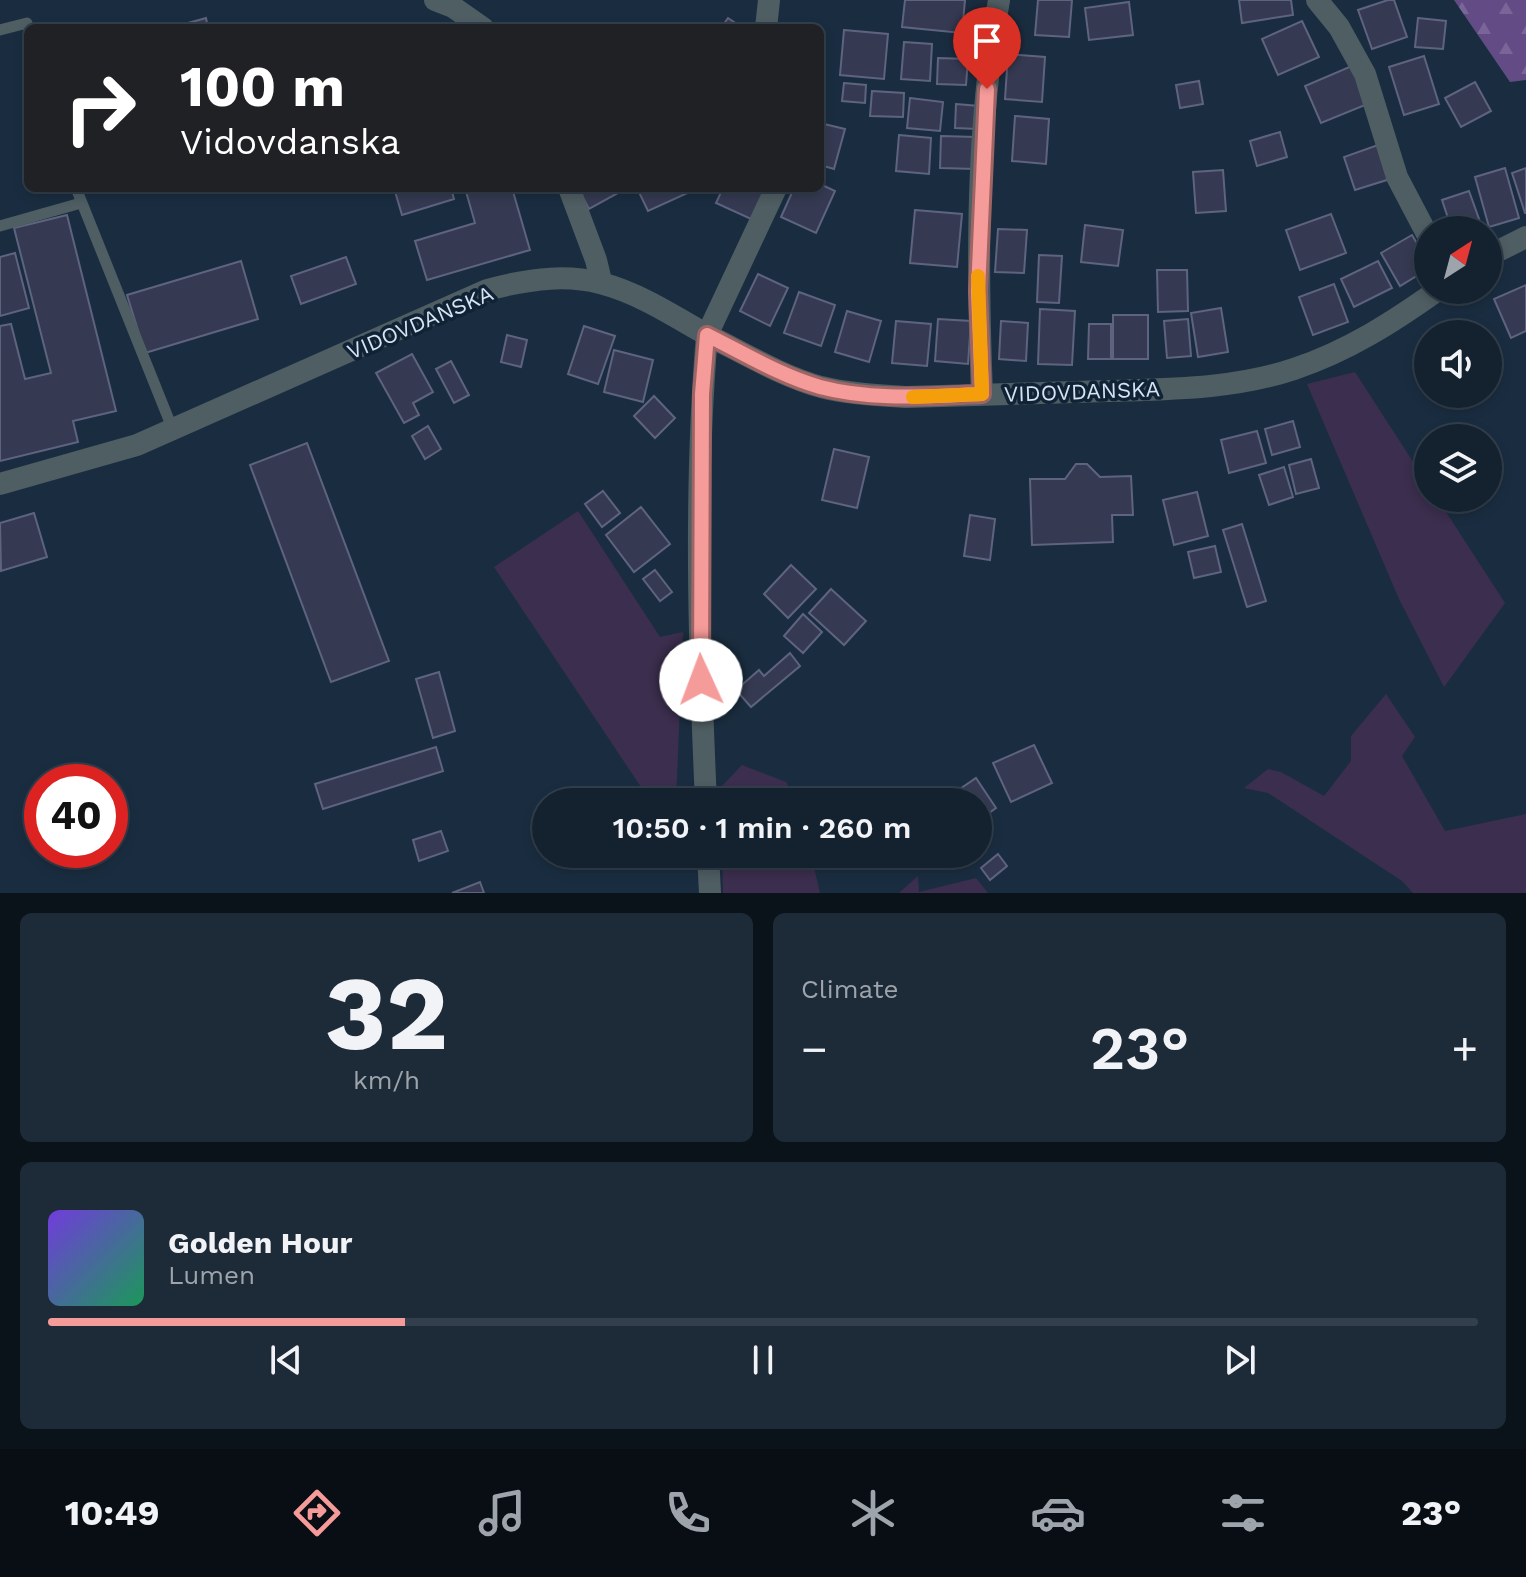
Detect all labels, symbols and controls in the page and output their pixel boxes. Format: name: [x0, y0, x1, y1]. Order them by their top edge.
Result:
pin: [953, 7, 1021, 89]
icon: arrive: [965, 19, 1009, 63]
text: 100 m: [180, 54, 345, 120]
icon: right: [48, 56, 152, 160]
text: Vidovdanska: [180, 121, 400, 163]
north arrow: [1414, 216, 1502, 304]
map controls: [1414, 216, 1502, 512]
street label: VIDOVDANSKA: [343, 280, 497, 364]
button: sound: [1414, 320, 1502, 408]
street label: VIDOVDANSKA: [1004, 376, 1160, 407]
button: layers: [1414, 424, 1502, 512]
position arrow: [659, 638, 743, 722]
speed limit sign: 40: [24, 764, 128, 868]
text: 10:50 · 1 min · 260 m: [613, 810, 911, 845]
text: 32: [325, 952, 448, 1074]
text: Climate: [801, 974, 899, 1004]
text: 23°: [1090, 1013, 1189, 1084]
text: −: [801, 1023, 828, 1075]
text: +: [1451, 1023, 1478, 1075]
text: km/h: [353, 1065, 420, 1095]
text: Golden Hour: [168, 1225, 352, 1260]
text: Lumen: [168, 1260, 255, 1290]
icon: previous: [264, 1338, 308, 1382]
icon: pause: [741, 1338, 785, 1382]
icon: next: [1218, 1338, 1262, 1382]
icon: directions: [289, 1485, 345, 1541]
icon: music: [474, 1485, 530, 1541]
icon: phone: [660, 1485, 716, 1541]
icon: climate: [845, 1485, 901, 1541]
icon: car: [1030, 1485, 1086, 1541]
icon: filters: [1215, 1485, 1271, 1541]
text: 10:49: [65, 1492, 160, 1534]
text: 23°: [1401, 1492, 1461, 1534]

